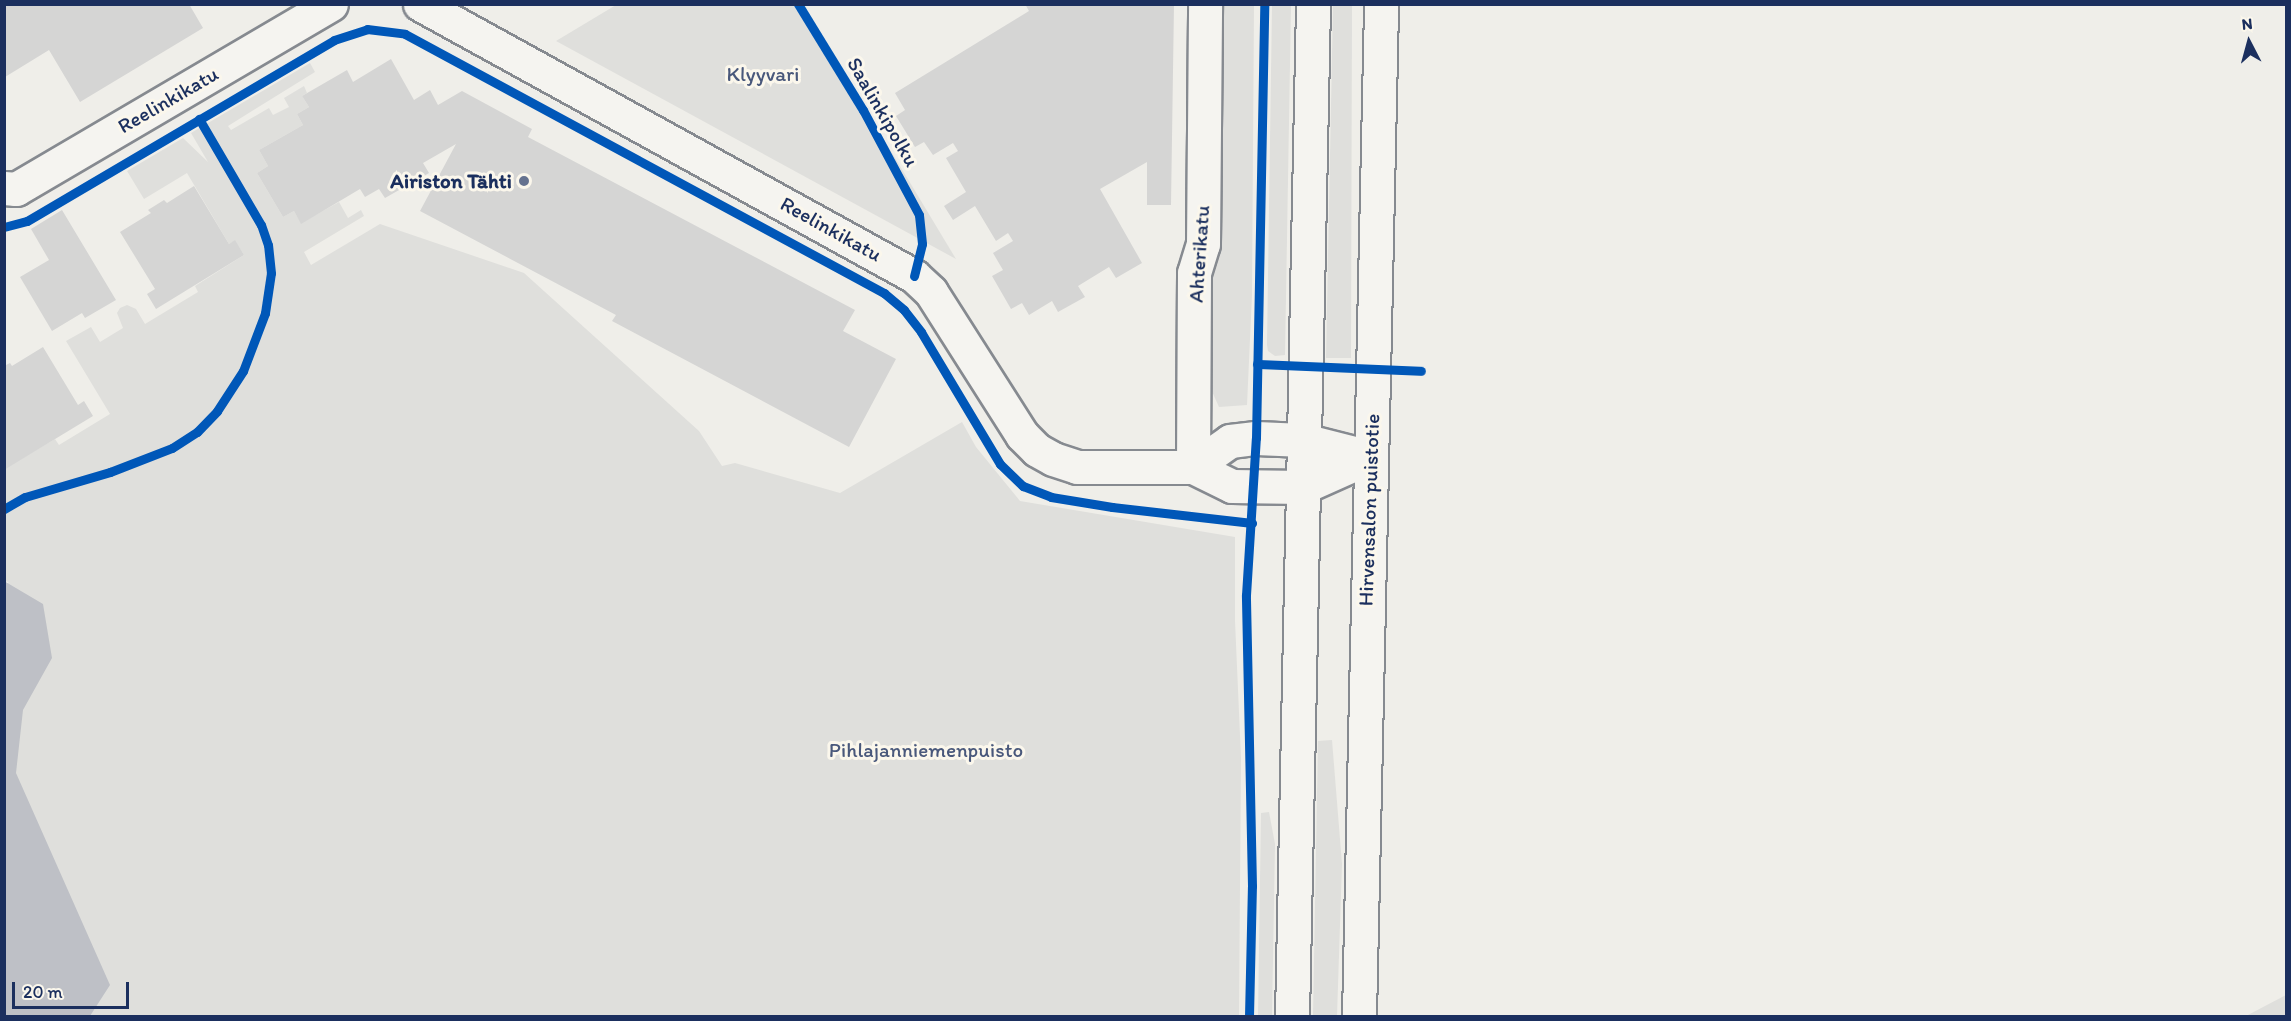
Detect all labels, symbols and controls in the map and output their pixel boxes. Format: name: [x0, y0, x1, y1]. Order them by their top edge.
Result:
north arrow: [2219, 12, 2279, 72]
text: N: [2241, 14, 2253, 34]
street label: Saalinkipolku: [842, 53, 924, 171]
street label: Reelinkikatu: [113, 61, 223, 139]
park label: Klyyvari: [727, 61, 799, 87]
place label: Airiston Tähti: [390, 168, 512, 194]
marker: Airiston Tähti: [517, 174, 531, 188]
street label: Reelinkikatu: [776, 191, 886, 267]
street label: Ahterikatu: [1183, 204, 1215, 304]
street label: Hirvensalon puistotie: [1353, 413, 1385, 607]
park label: Pihlajanniemenpuisto: [829, 737, 1023, 763]
scale bar: [15, 970, 132, 1008]
text: 20 m: [23, 981, 63, 1003]

